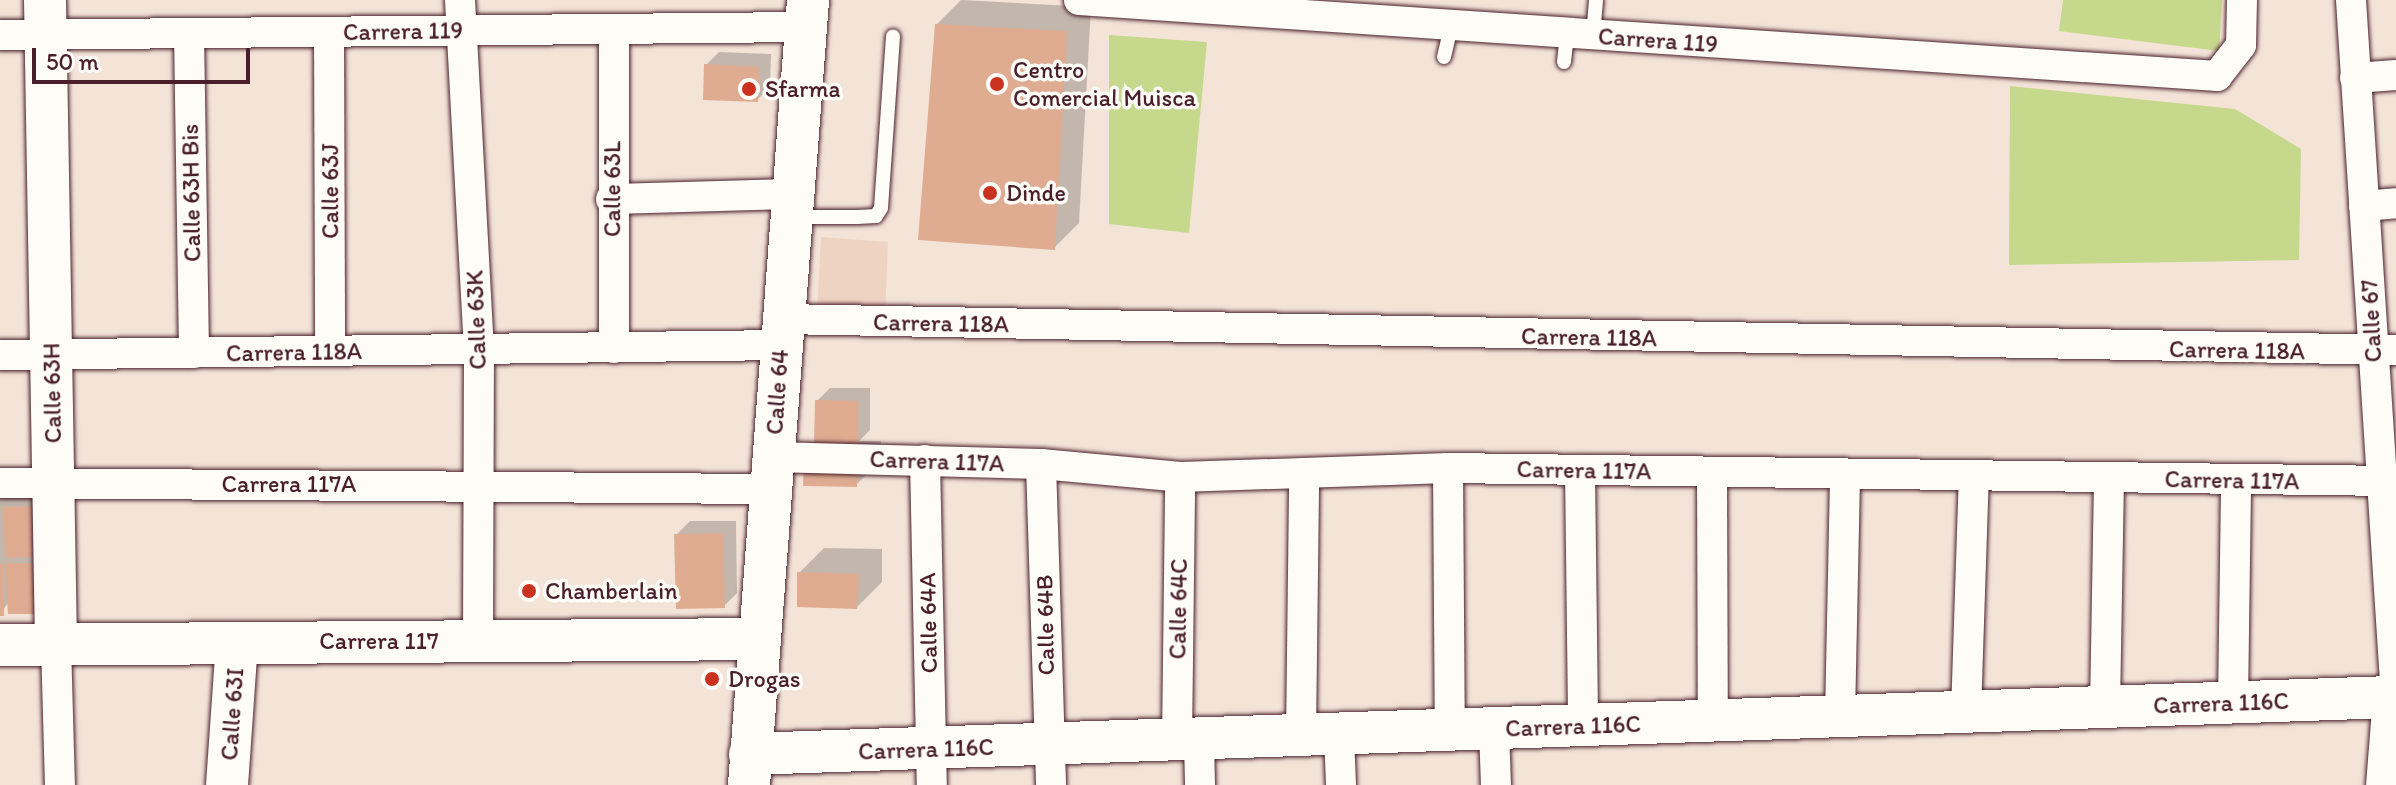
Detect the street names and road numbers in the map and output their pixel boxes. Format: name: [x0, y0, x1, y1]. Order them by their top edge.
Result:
street label: Carrera 119: [343, 16, 463, 46]
street label: Carrera 119: [1597, 21, 1719, 59]
street label: Calle 63H Bis: [175, 124, 207, 262]
street label: Calle 63L: [598, 141, 626, 237]
street label: Calle 63J: [316, 143, 344, 239]
street label: Calle 63K: [460, 270, 492, 370]
street label: Calle 67: [2354, 279, 2388, 363]
street label: Carrera 118A: [873, 307, 1009, 339]
street label: Carrera 118A: [1521, 321, 1657, 353]
street label: Carrera 118A: [2169, 334, 2305, 366]
street label: Carrera 118A: [226, 336, 362, 368]
street label: Calle 63H: [37, 342, 67, 444]
street label: Calle 64: [760, 348, 794, 436]
street label: Carrera 117A: [869, 444, 1005, 478]
street label: Carrera 117A: [1516, 454, 1652, 486]
street label: Carrera 117A: [2164, 464, 2300, 496]
street label: Carrera 117A: [222, 470, 356, 498]
street label: Calle 64C: [1163, 558, 1193, 660]
street label: Calle 64A: [913, 572, 943, 674]
street label: Calle 64B: [1030, 574, 1060, 676]
street label: Carrera 117: [319, 627, 439, 655]
street label: Calle 63I: [214, 667, 250, 761]
street label: Carrera 116C: [2153, 686, 2289, 720]
street label: Carrera 116C: [1505, 709, 1641, 743]
street label: Carrera 116C: [858, 732, 994, 766]

